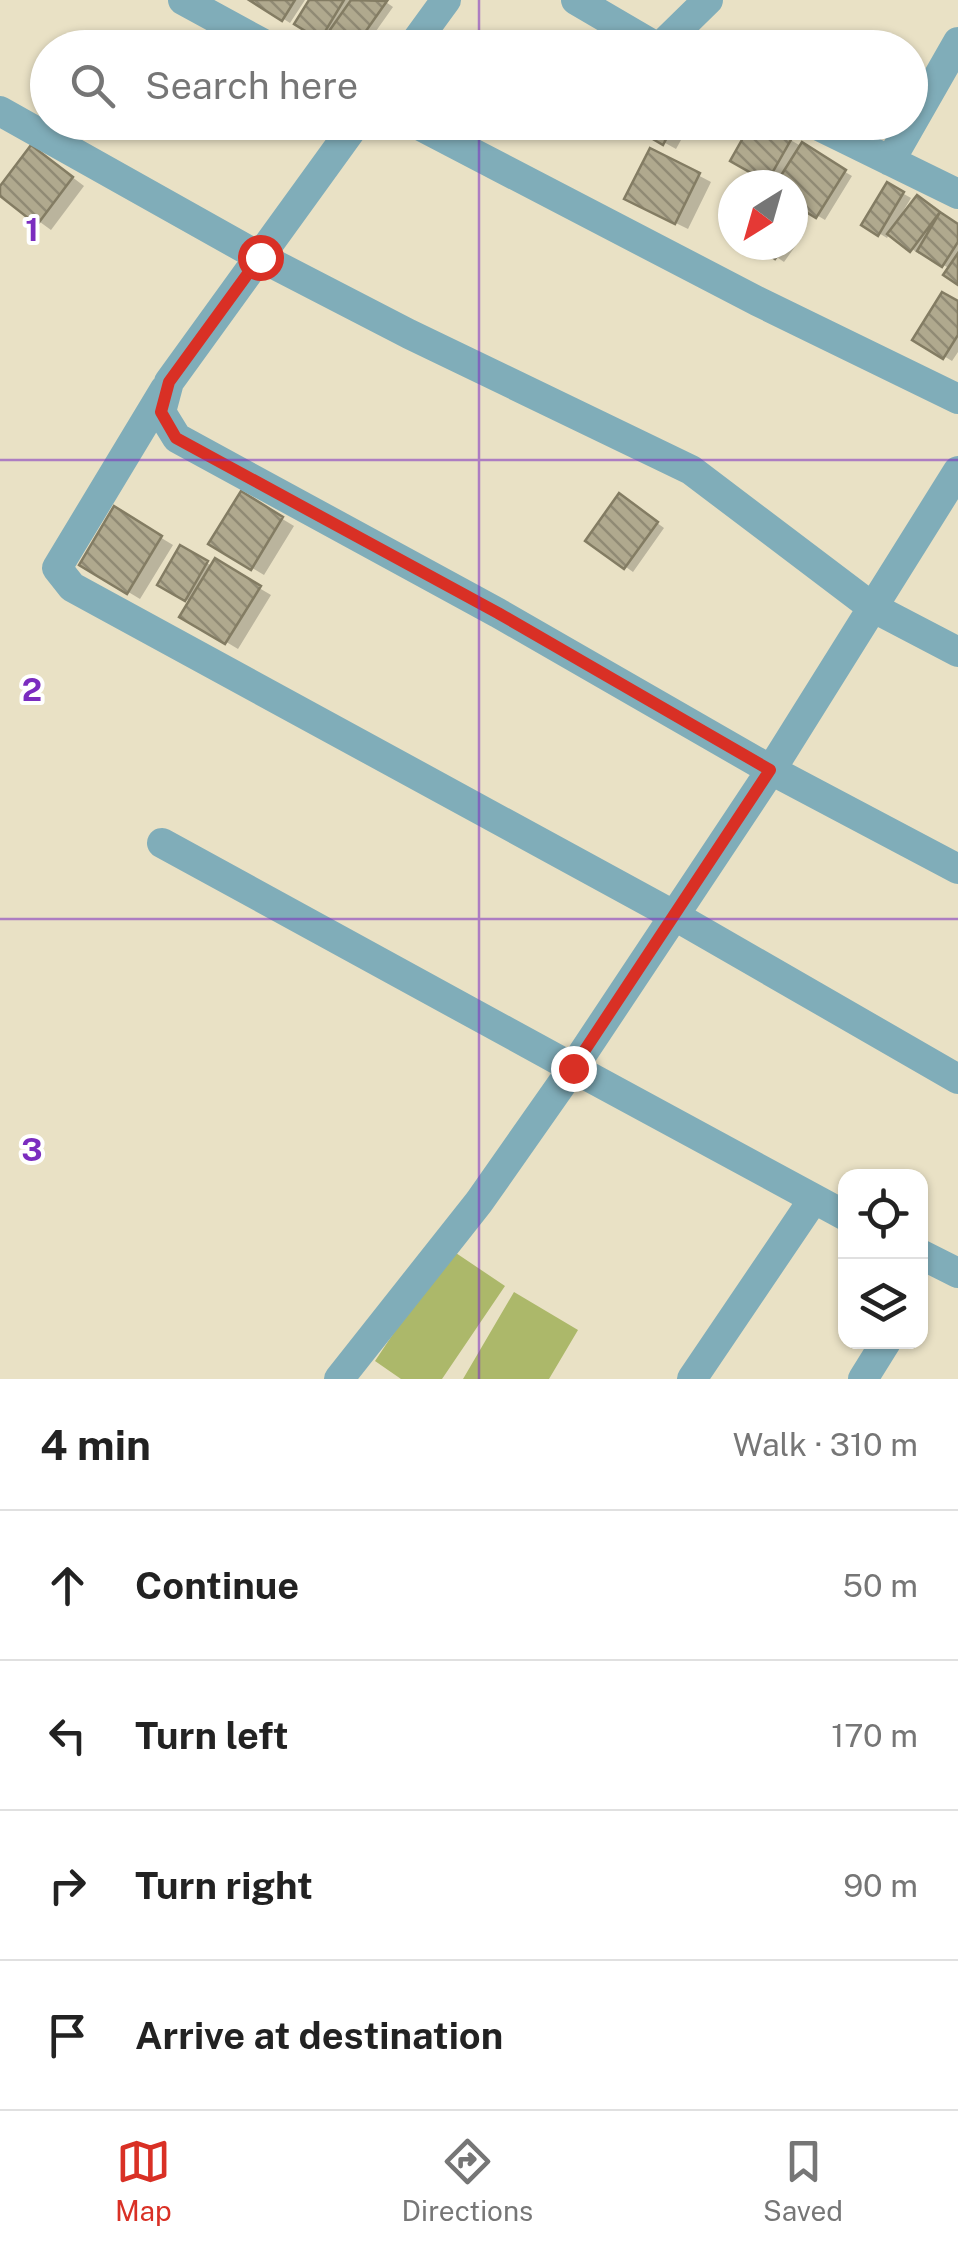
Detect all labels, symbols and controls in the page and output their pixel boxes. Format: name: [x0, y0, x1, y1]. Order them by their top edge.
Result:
search box: [30, 30, 928, 140]
icon: search: [65, 58, 120, 113]
text: Search here: [145, 63, 358, 108]
north arrow: [718, 170, 808, 260]
text: 1: [25, 211, 39, 248]
route start: [238, 235, 284, 281]
text: 2: [22, 671, 42, 708]
route end: [551, 1046, 597, 1092]
text: 3: [21, 1131, 43, 1168]
map controls: [838, 1169, 928, 1349]
button: locate: [838, 1169, 928, 1259]
button: layers: [838, 1259, 928, 1349]
text: 4 min: [40, 1420, 151, 1469]
text: Walk · 310 m: [733, 1426, 918, 1463]
icon: ahead: [40, 1558, 95, 1613]
text: Continue: [135, 1563, 299, 1608]
text: 50 m: [842, 1567, 918, 1604]
icon: left: [40, 1708, 95, 1763]
text: Turn left: [135, 1713, 289, 1758]
text: 170 m: [831, 1717, 918, 1754]
icon: right: [40, 1858, 95, 1913]
text: Turn right: [135, 1863, 313, 1908]
text: 90 m: [843, 1867, 918, 1904]
icon: arrive: [40, 2008, 95, 2063]
text: Arrive at destination: [135, 2013, 503, 2058]
tab: Map: [115, 2134, 172, 2227]
tab: Directions: [402, 2134, 533, 2227]
tab: Saved: [763, 2134, 843, 2227]

